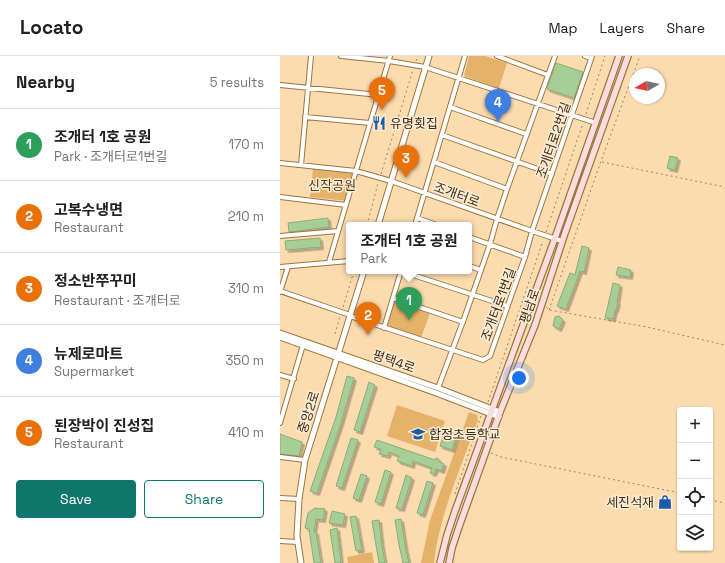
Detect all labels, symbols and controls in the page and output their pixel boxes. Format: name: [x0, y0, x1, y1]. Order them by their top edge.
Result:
text: Locato: [20, 15, 83, 40]
text: Map: [548, 19, 578, 37]
text: Layers: [600, 19, 644, 37]
text: Share: [666, 19, 705, 37]
north arrow: [629, 68, 665, 104]
text: Nearby: [16, 71, 75, 93]
text: 5 results: [210, 74, 264, 91]
pin: 5: [369, 77, 395, 110]
pin: 4: [485, 89, 511, 122]
street label: 조개터로2번길: [532, 100, 574, 181]
restaurant icon: 유명횟집: [371, 115, 387, 131]
place label: 유명횟집: [390, 115, 438, 132]
text: 조개터 1호 공원: [54, 127, 151, 146]
text: 1: [26, 136, 32, 153]
text: 170 m: [228, 136, 264, 153]
pin: 3: [393, 145, 419, 178]
text: Park · 조개터로1번길: [54, 148, 167, 165]
park label: 신작공원: [308, 177, 356, 194]
street label: 조개터로: [431, 178, 482, 211]
text: 고복수냉면: [54, 200, 123, 219]
text: 2: [25, 208, 33, 225]
text: 210 m: [228, 208, 264, 225]
text: Restaurant: [54, 219, 124, 236]
popup: [346, 222, 472, 274]
text: 조개터 1호 공원: [360, 231, 458, 250]
text: Park: [360, 250, 387, 267]
street label: 조개터로1번길: [477, 265, 520, 343]
text: 정소반쭈꾸미: [54, 271, 137, 290]
text: 3: [25, 280, 33, 297]
text: 310 m: [228, 280, 264, 297]
street label: 평남로: [516, 286, 543, 326]
pin: 1: [396, 287, 422, 320]
text: Restaurant · 조개터로: [54, 292, 181, 309]
pin: 2: [355, 302, 381, 335]
text: 뉴제로마트: [54, 344, 123, 363]
street label: 평택4로: [370, 346, 417, 377]
text: 4: [25, 352, 33, 369]
text: 350 m: [226, 352, 264, 369]
text: Supermarket: [54, 363, 135, 380]
your location: [509, 368, 529, 388]
street label: 중앙2로: [294, 389, 323, 436]
map controls: [677, 407, 713, 551]
button: +: [677, 407, 713, 443]
text: 된장박이 진성집: [54, 416, 154, 435]
text: 5: [25, 424, 33, 441]
text: 410 m: [228, 424, 264, 441]
school or university icon: 합정초등학교: [410, 426, 426, 442]
place label: 합정초등학교: [429, 426, 501, 443]
text: Restaurant: [54, 435, 124, 452]
button: −: [677, 443, 713, 479]
button: locate: [677, 479, 713, 515]
button: Save: [16, 480, 136, 518]
button: Share: [144, 480, 264, 518]
place label: 세진석재: [606, 494, 654, 511]
shop icon: 세진석재: [657, 494, 673, 510]
button: layers: [677, 515, 713, 551]

